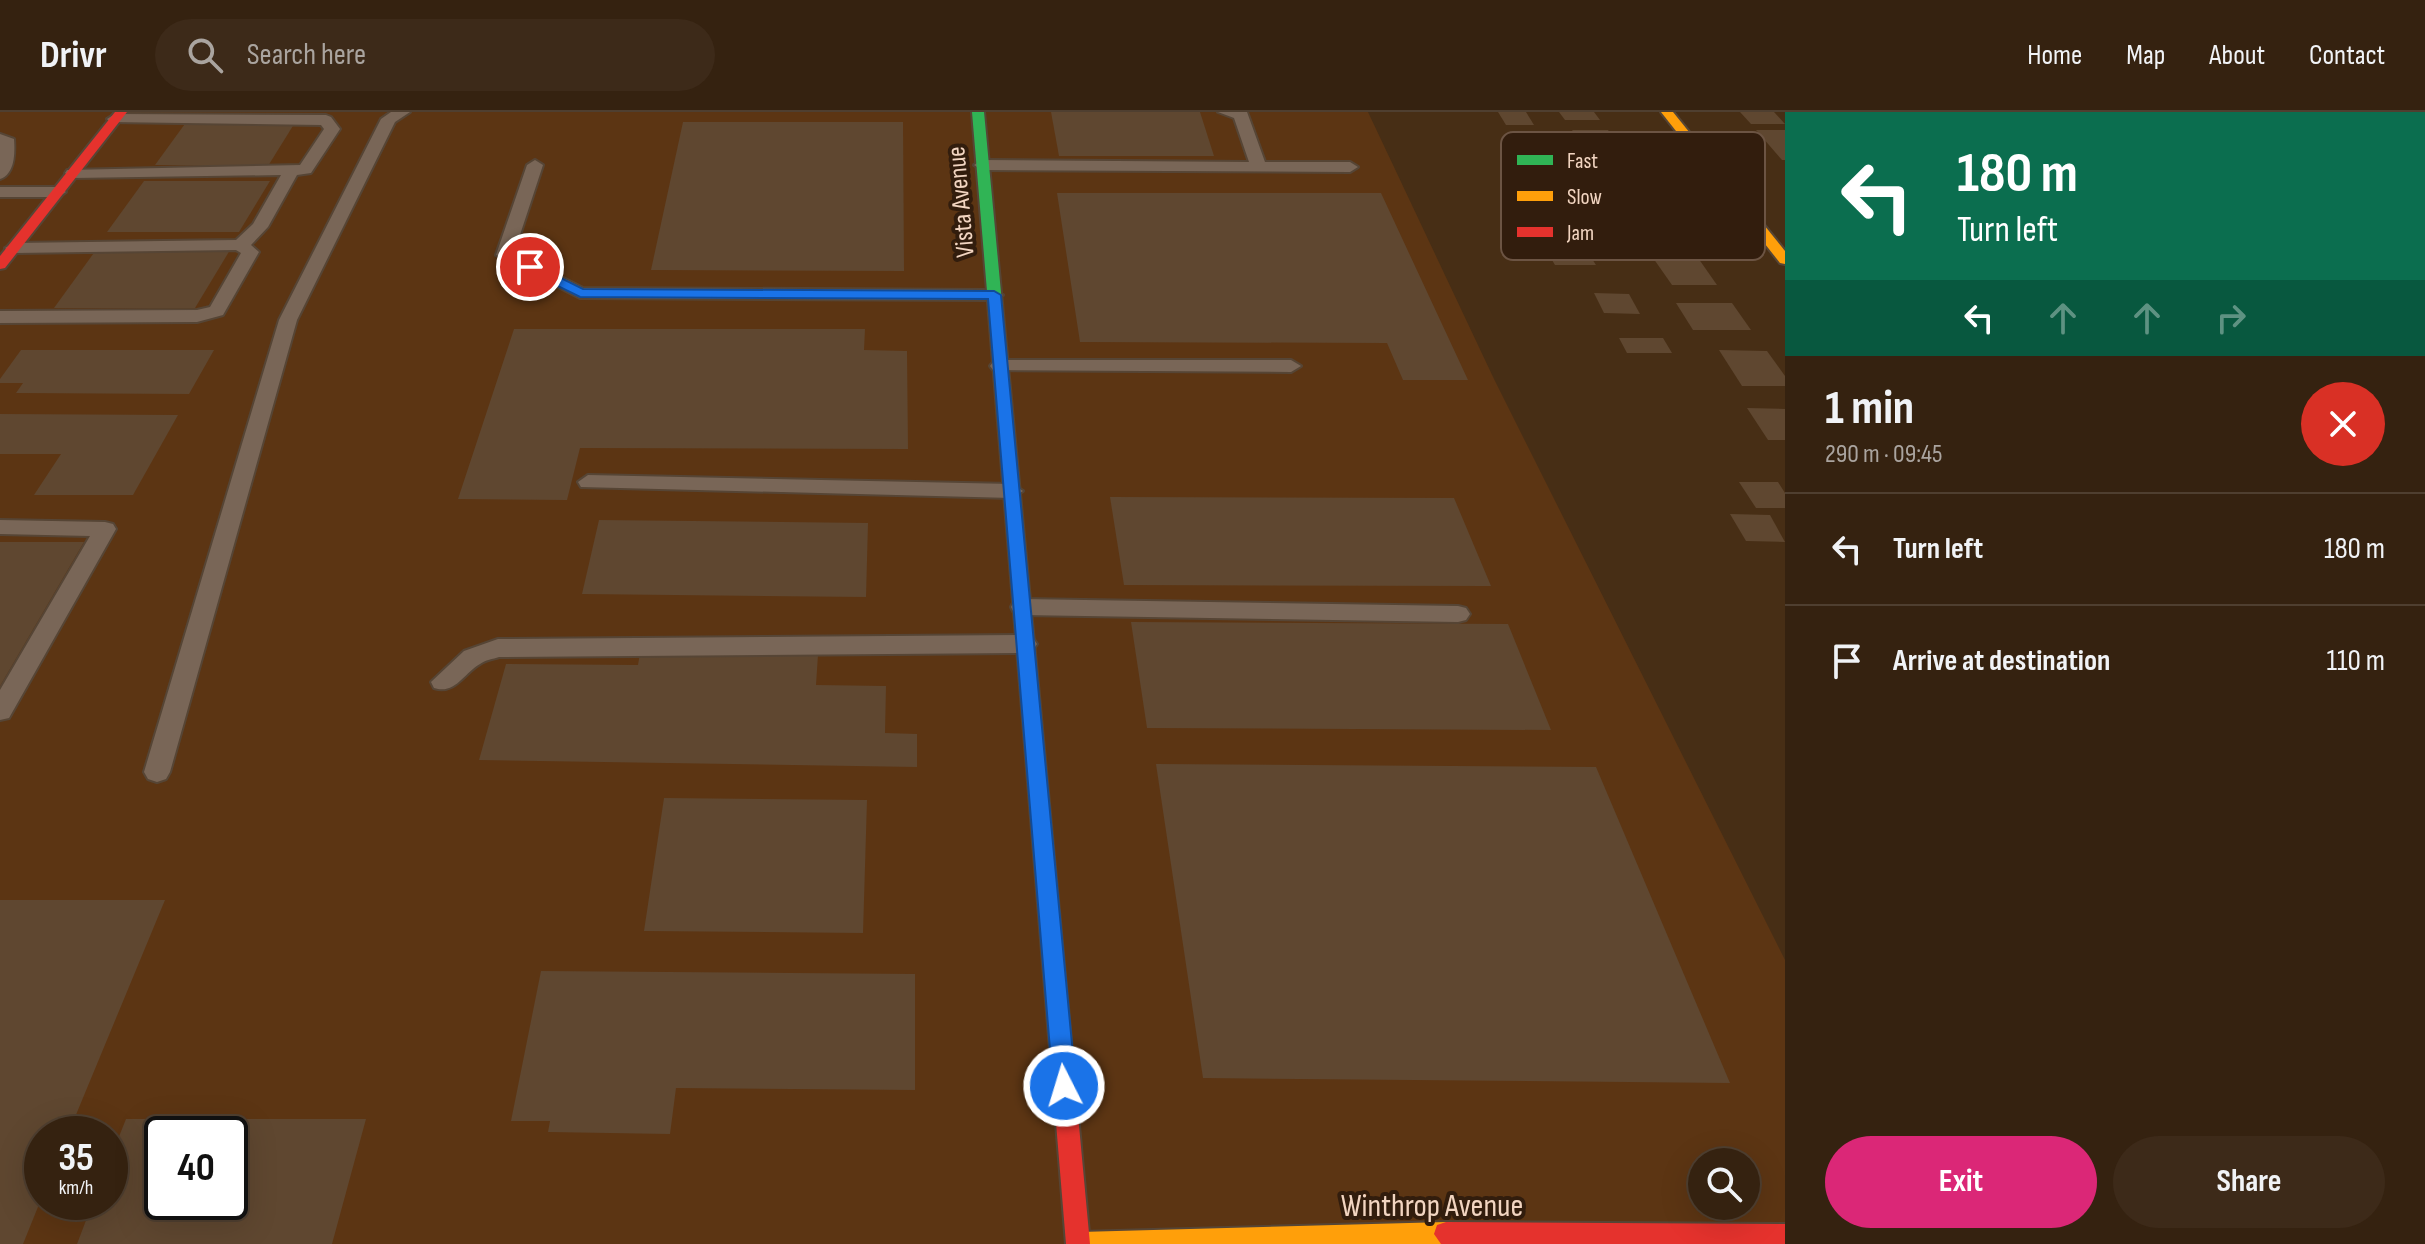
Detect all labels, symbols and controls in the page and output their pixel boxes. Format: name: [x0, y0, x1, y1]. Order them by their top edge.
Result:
search box: [155, 19, 715, 91]
text: Drivr: [40, 33, 107, 78]
icon: search: [183, 33, 227, 77]
text: Search here: [247, 37, 366, 73]
text: Home: [2027, 39, 2082, 72]
text: Map: [2126, 39, 2165, 72]
text: About: [2209, 39, 2265, 72]
text: Contact: [2309, 39, 2385, 72]
legend: [1501, 132, 1765, 260]
text: 180 m: [1957, 141, 2078, 208]
icon: left: [1825, 144, 1929, 248]
street label: Vista Avenue: [941, 145, 982, 259]
text: Fast: [1567, 148, 1598, 175]
text: Slow: [1567, 184, 1602, 211]
text: Turn left: [1957, 209, 2058, 252]
text: Jam: [1566, 220, 1594, 247]
pin: [496, 233, 564, 301]
icon: arrive: [508, 245, 552, 289]
icon: left: [1957, 296, 2001, 340]
icon: ahead: [2041, 296, 2085, 340]
icon: ahead: [2125, 296, 2169, 340]
icon: right: [2209, 296, 2253, 340]
text: 1 min: [1825, 380, 1914, 437]
button: close: [2301, 382, 2385, 466]
text: 290 m · 09:45: [1825, 439, 1943, 470]
icon: left: [1825, 527, 1869, 571]
text: Turn left: [1893, 531, 1983, 567]
text: 180 m: [2324, 531, 2385, 567]
icon: arrive: [1825, 639, 1869, 683]
text: Arrive at destination: [1893, 643, 2110, 679]
text: 110 m: [2327, 643, 2385, 679]
position arrow: [1022, 1044, 1106, 1128]
speed limit sign: 40: [144, 1116, 248, 1220]
text: 35: [58, 1134, 94, 1182]
button: Exit: [1825, 1136, 2097, 1228]
button: Share: [2113, 1136, 2385, 1228]
map controls: [1688, 1148, 1760, 1220]
button: search: [1688, 1148, 1760, 1220]
text: km/h: [59, 1176, 93, 1200]
street label: Winthrop Avenue: [1341, 1187, 1523, 1226]

